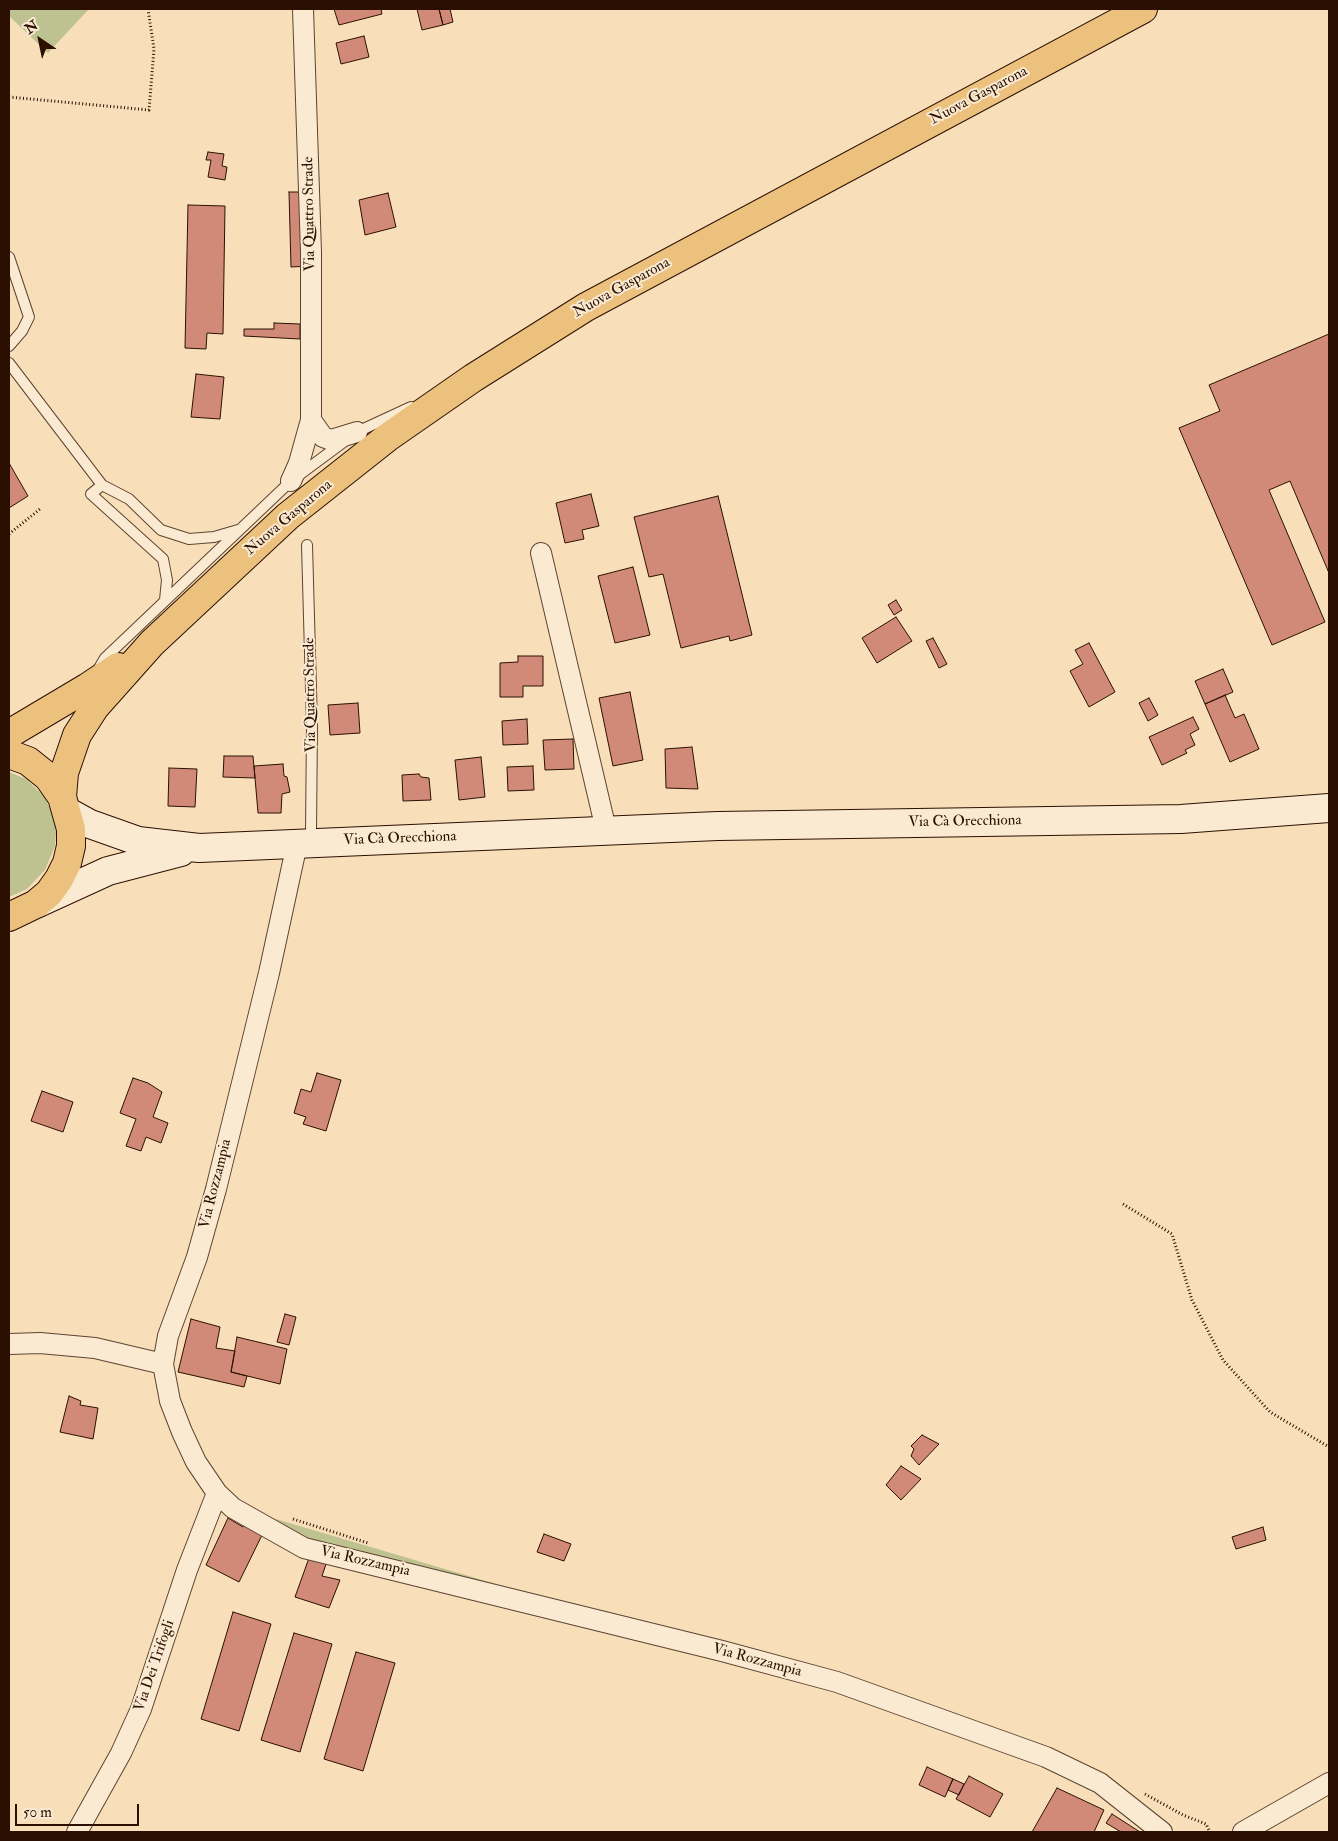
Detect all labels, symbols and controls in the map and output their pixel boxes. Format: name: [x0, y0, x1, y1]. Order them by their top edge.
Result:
north arrow: [15, 15, 65, 65]
text: N: [21, 17, 41, 38]
street label: Nuova Gasparona: [927, 63, 1031, 129]
street label: Via Quattro Strade: [300, 156, 320, 272]
street label: Nuova Gasparona: [570, 254, 674, 322]
street label: Nuova Gasparona: [242, 476, 336, 560]
street label: Via Quattro Strade: [301, 637, 321, 753]
street label: Via Cà Orecchiona: [908, 812, 1022, 832]
street label: Via Cà Orecchiona: [343, 828, 457, 850]
street label: Via Rozzampia: [196, 1137, 236, 1231]
street label: Via Rozzampia: [318, 1543, 412, 1581]
street label: Via Dei Trifogli: [131, 1618, 179, 1714]
street label: Via Rozzampia: [710, 1640, 804, 1682]
scale bar: [18, 1794, 141, 1826]
text: 50 m: [23, 1803, 52, 1822]

